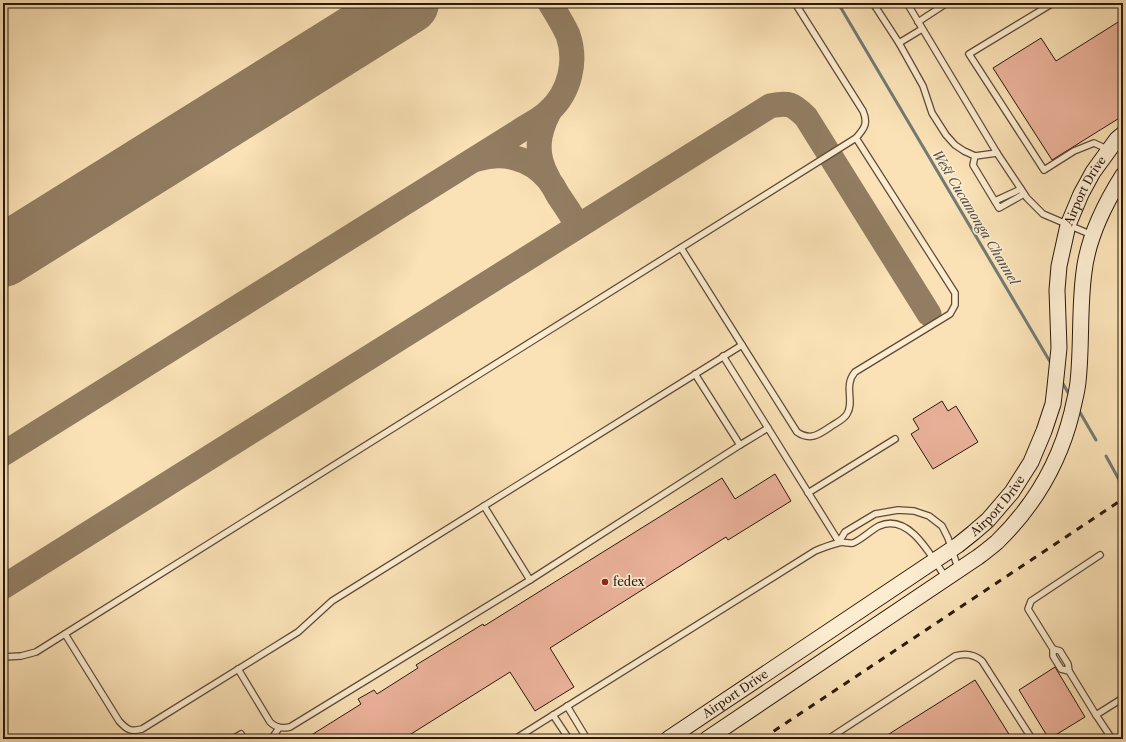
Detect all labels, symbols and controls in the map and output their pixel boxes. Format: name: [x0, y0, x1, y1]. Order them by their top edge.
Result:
water label: West Cucamonga Channel: [929, 146, 1024, 289]
street label: Airport Drive: [1060, 153, 1109, 229]
street label: Airport Drive: [966, 472, 1028, 540]
place label: fedex: [613, 574, 644, 589]
marker: fedex: [600, 577, 610, 587]
street label: Airport Drive: [698, 666, 771, 722]

